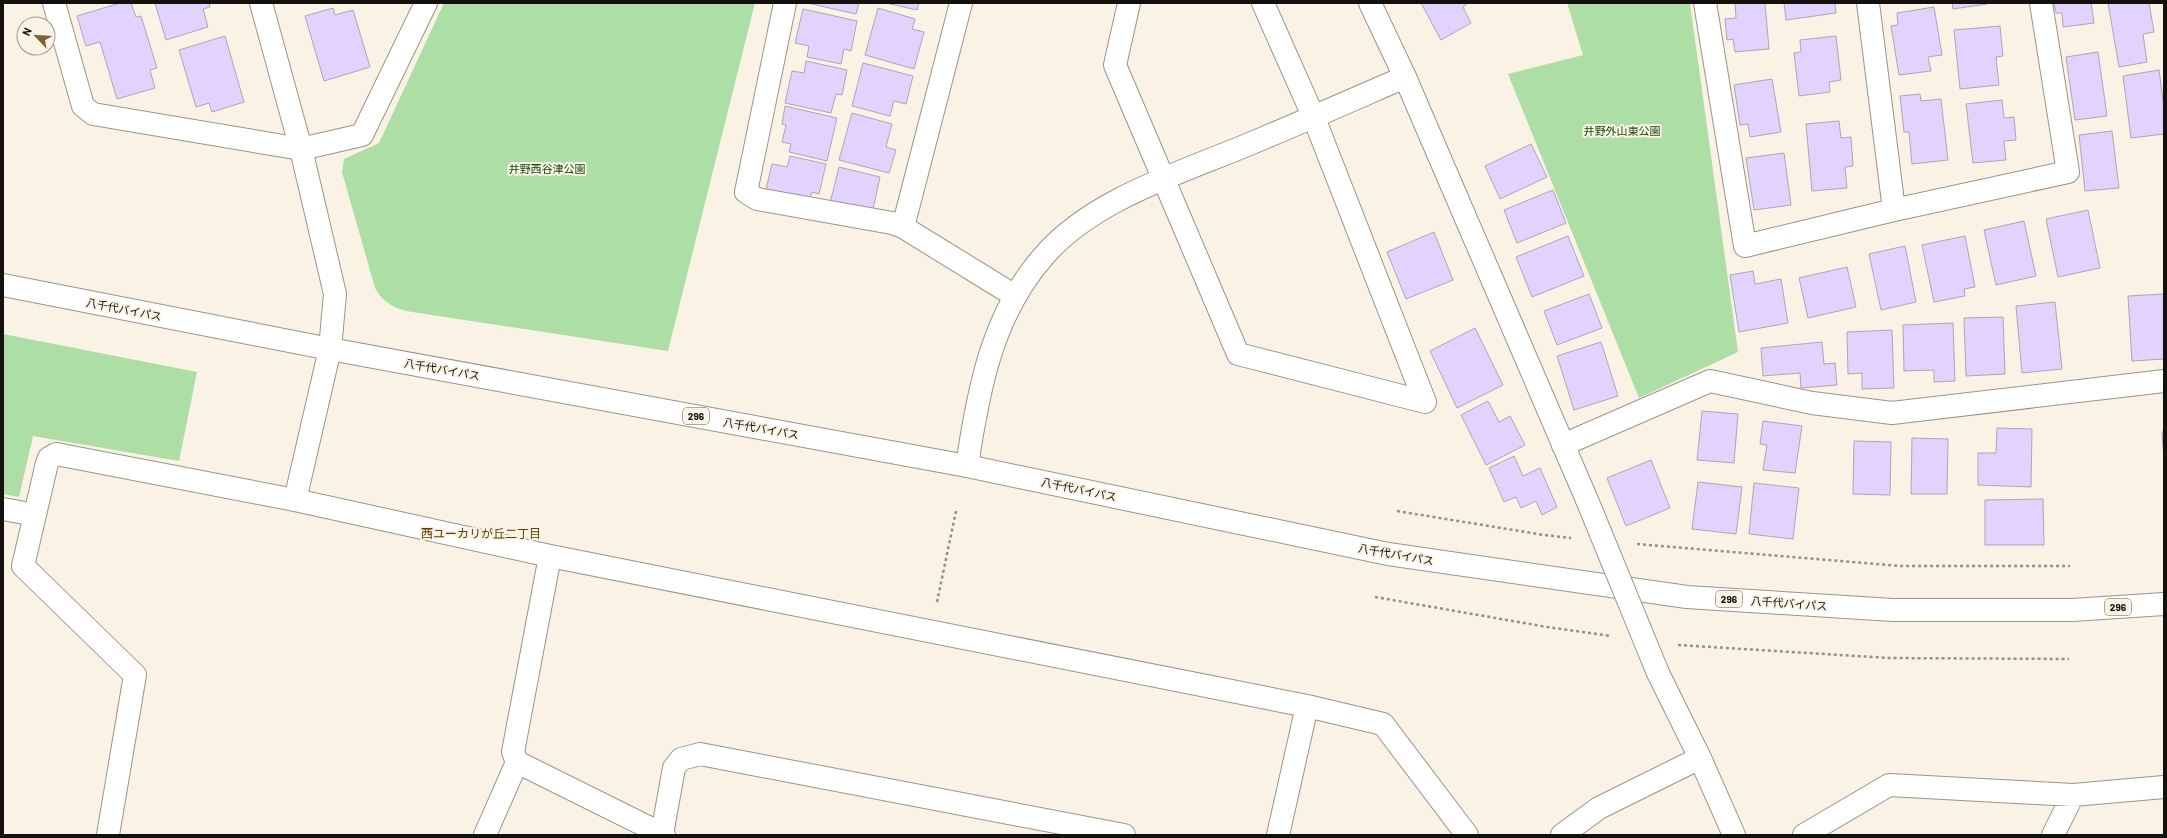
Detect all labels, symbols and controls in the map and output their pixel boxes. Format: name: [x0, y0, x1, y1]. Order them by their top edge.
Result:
north arrow: [16, 16, 56, 56]
text: N: [19, 25, 34, 38]
park label: 井野外山東公園: [1584, 124, 1661, 137]
park label: 井野西谷津公園: [509, 162, 586, 175]
street label: 八千代バイパス: [85, 295, 163, 323]
street label: 八千代バイパス: [403, 356, 481, 382]
road number: 296: [683, 408, 709, 424]
street label: 八千代バイパス: [722, 415, 800, 441]
street label: 八千代バイパス: [1040, 475, 1118, 503]
district label: 西ユーカリが丘二丁目: [421, 526, 541, 540]
street label: 八千代バイパス: [1357, 541, 1435, 567]
road number: 296: [1716, 591, 1742, 607]
street label: 八千代バイパス: [1750, 594, 1828, 612]
road number: 296: [2105, 599, 2131, 615]

